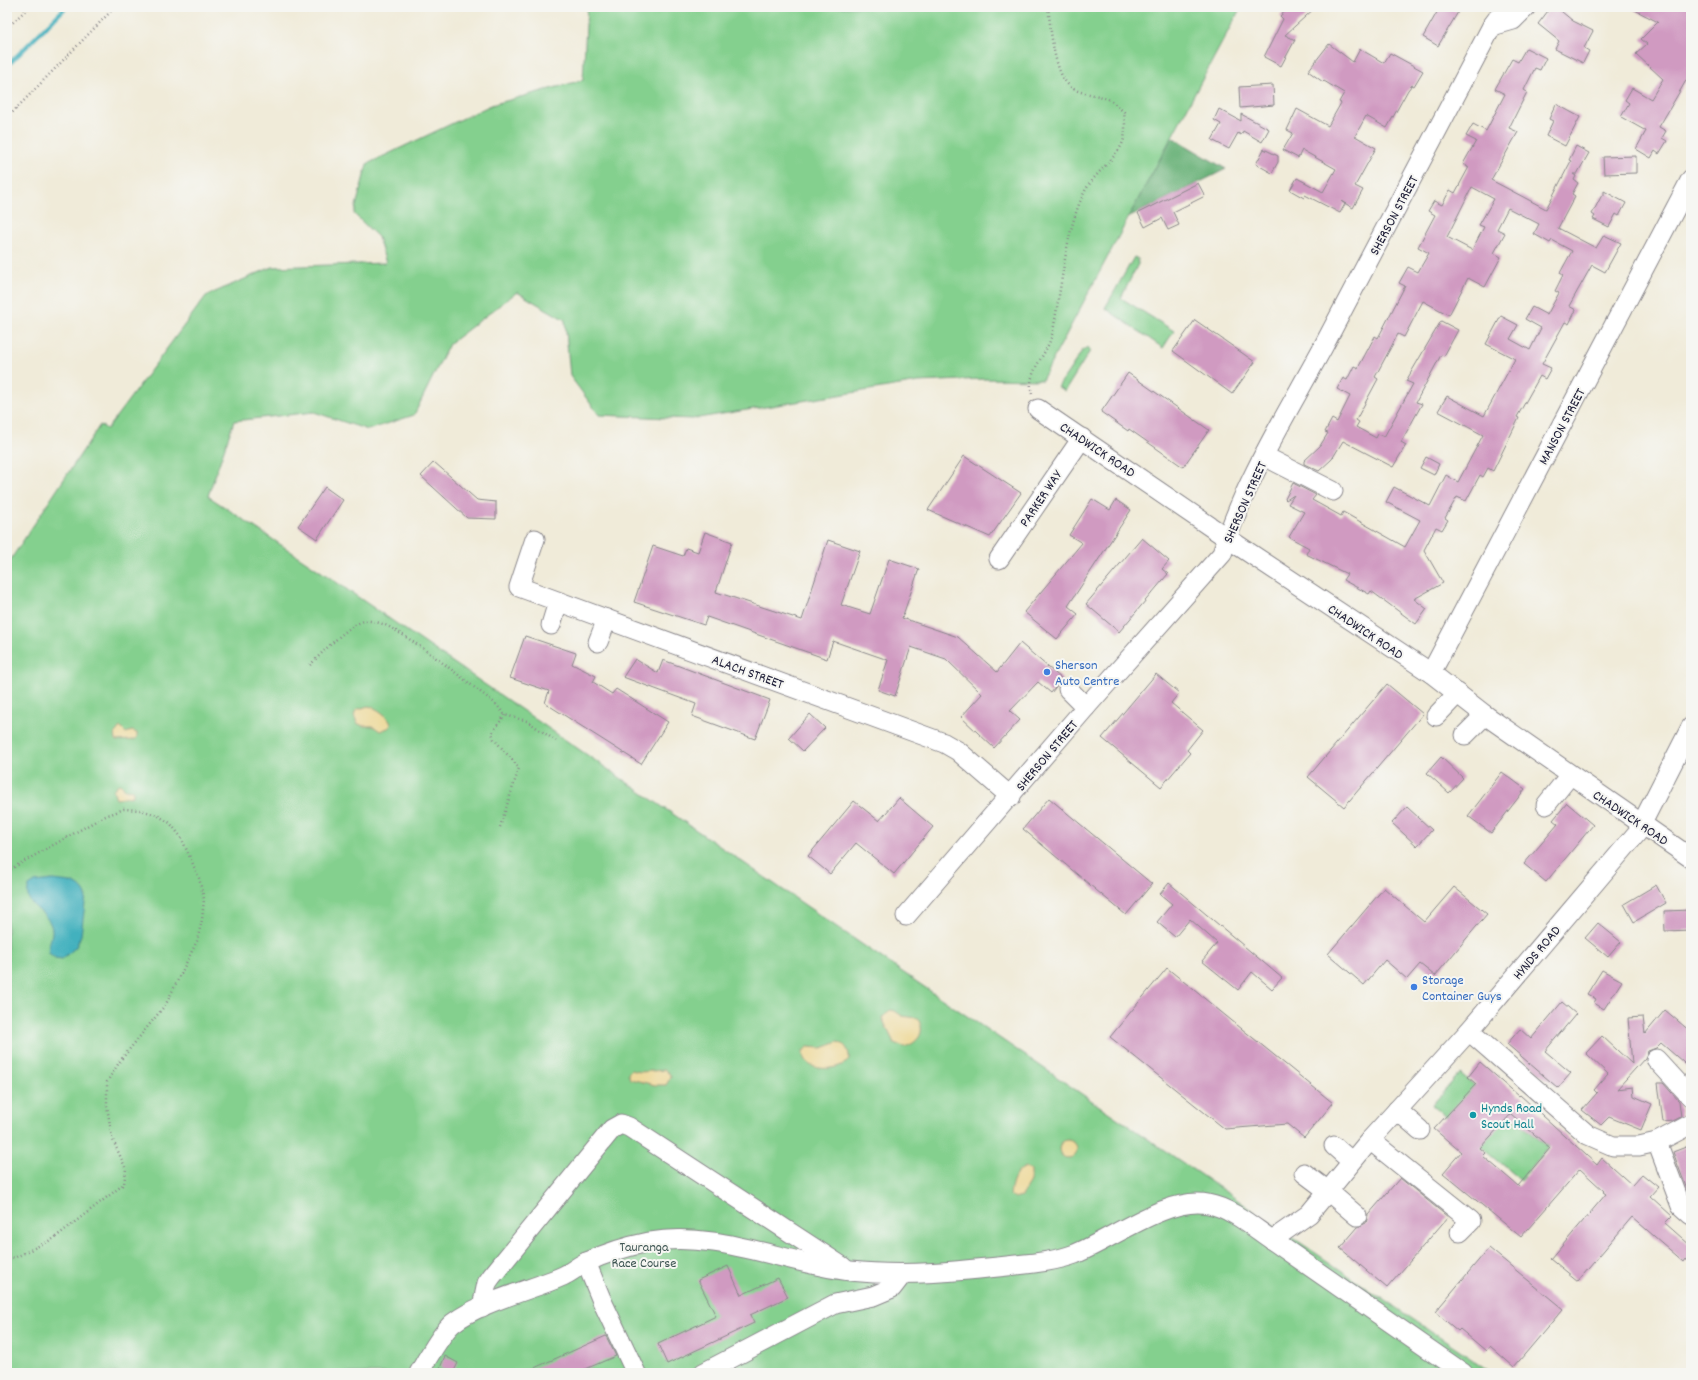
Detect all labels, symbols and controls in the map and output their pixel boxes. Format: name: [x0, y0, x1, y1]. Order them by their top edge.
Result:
street label: SHERSON STREET: [1365, 172, 1424, 259]
street label: MANSON STREET: [1534, 385, 1592, 469]
street label: CHADWICK ROAD: [1055, 418, 1139, 483]
street label: SHERSON STREET: [1219, 458, 1273, 547]
street label: PARKER WAY: [1015, 466, 1068, 531]
street label: CHADWICK ROAD: [1323, 600, 1407, 665]
street label: ALACH STREET: [709, 651, 786, 695]
place label: Sherson Auto Centre: [1055, 656, 1119, 692]
marker: Sherson Auto Centre: [1042, 667, 1052, 677]
street label: SHERSON STREET: [1012, 716, 1084, 796]
street label: CHADWICK ROAD: [1588, 786, 1672, 851]
street label: HYNDS ROAD: [1509, 922, 1566, 985]
place label: Storage Container Guys: [1422, 971, 1502, 1007]
marker: Storage Container Guys: [1409, 982, 1419, 992]
place label: Hynds Road Scout Hall: [1481, 1099, 1542, 1135]
marker: Hynds Road Scout Hall: [1468, 1110, 1478, 1120]
park label: Tauranga Race Course: [612, 1238, 676, 1274]

